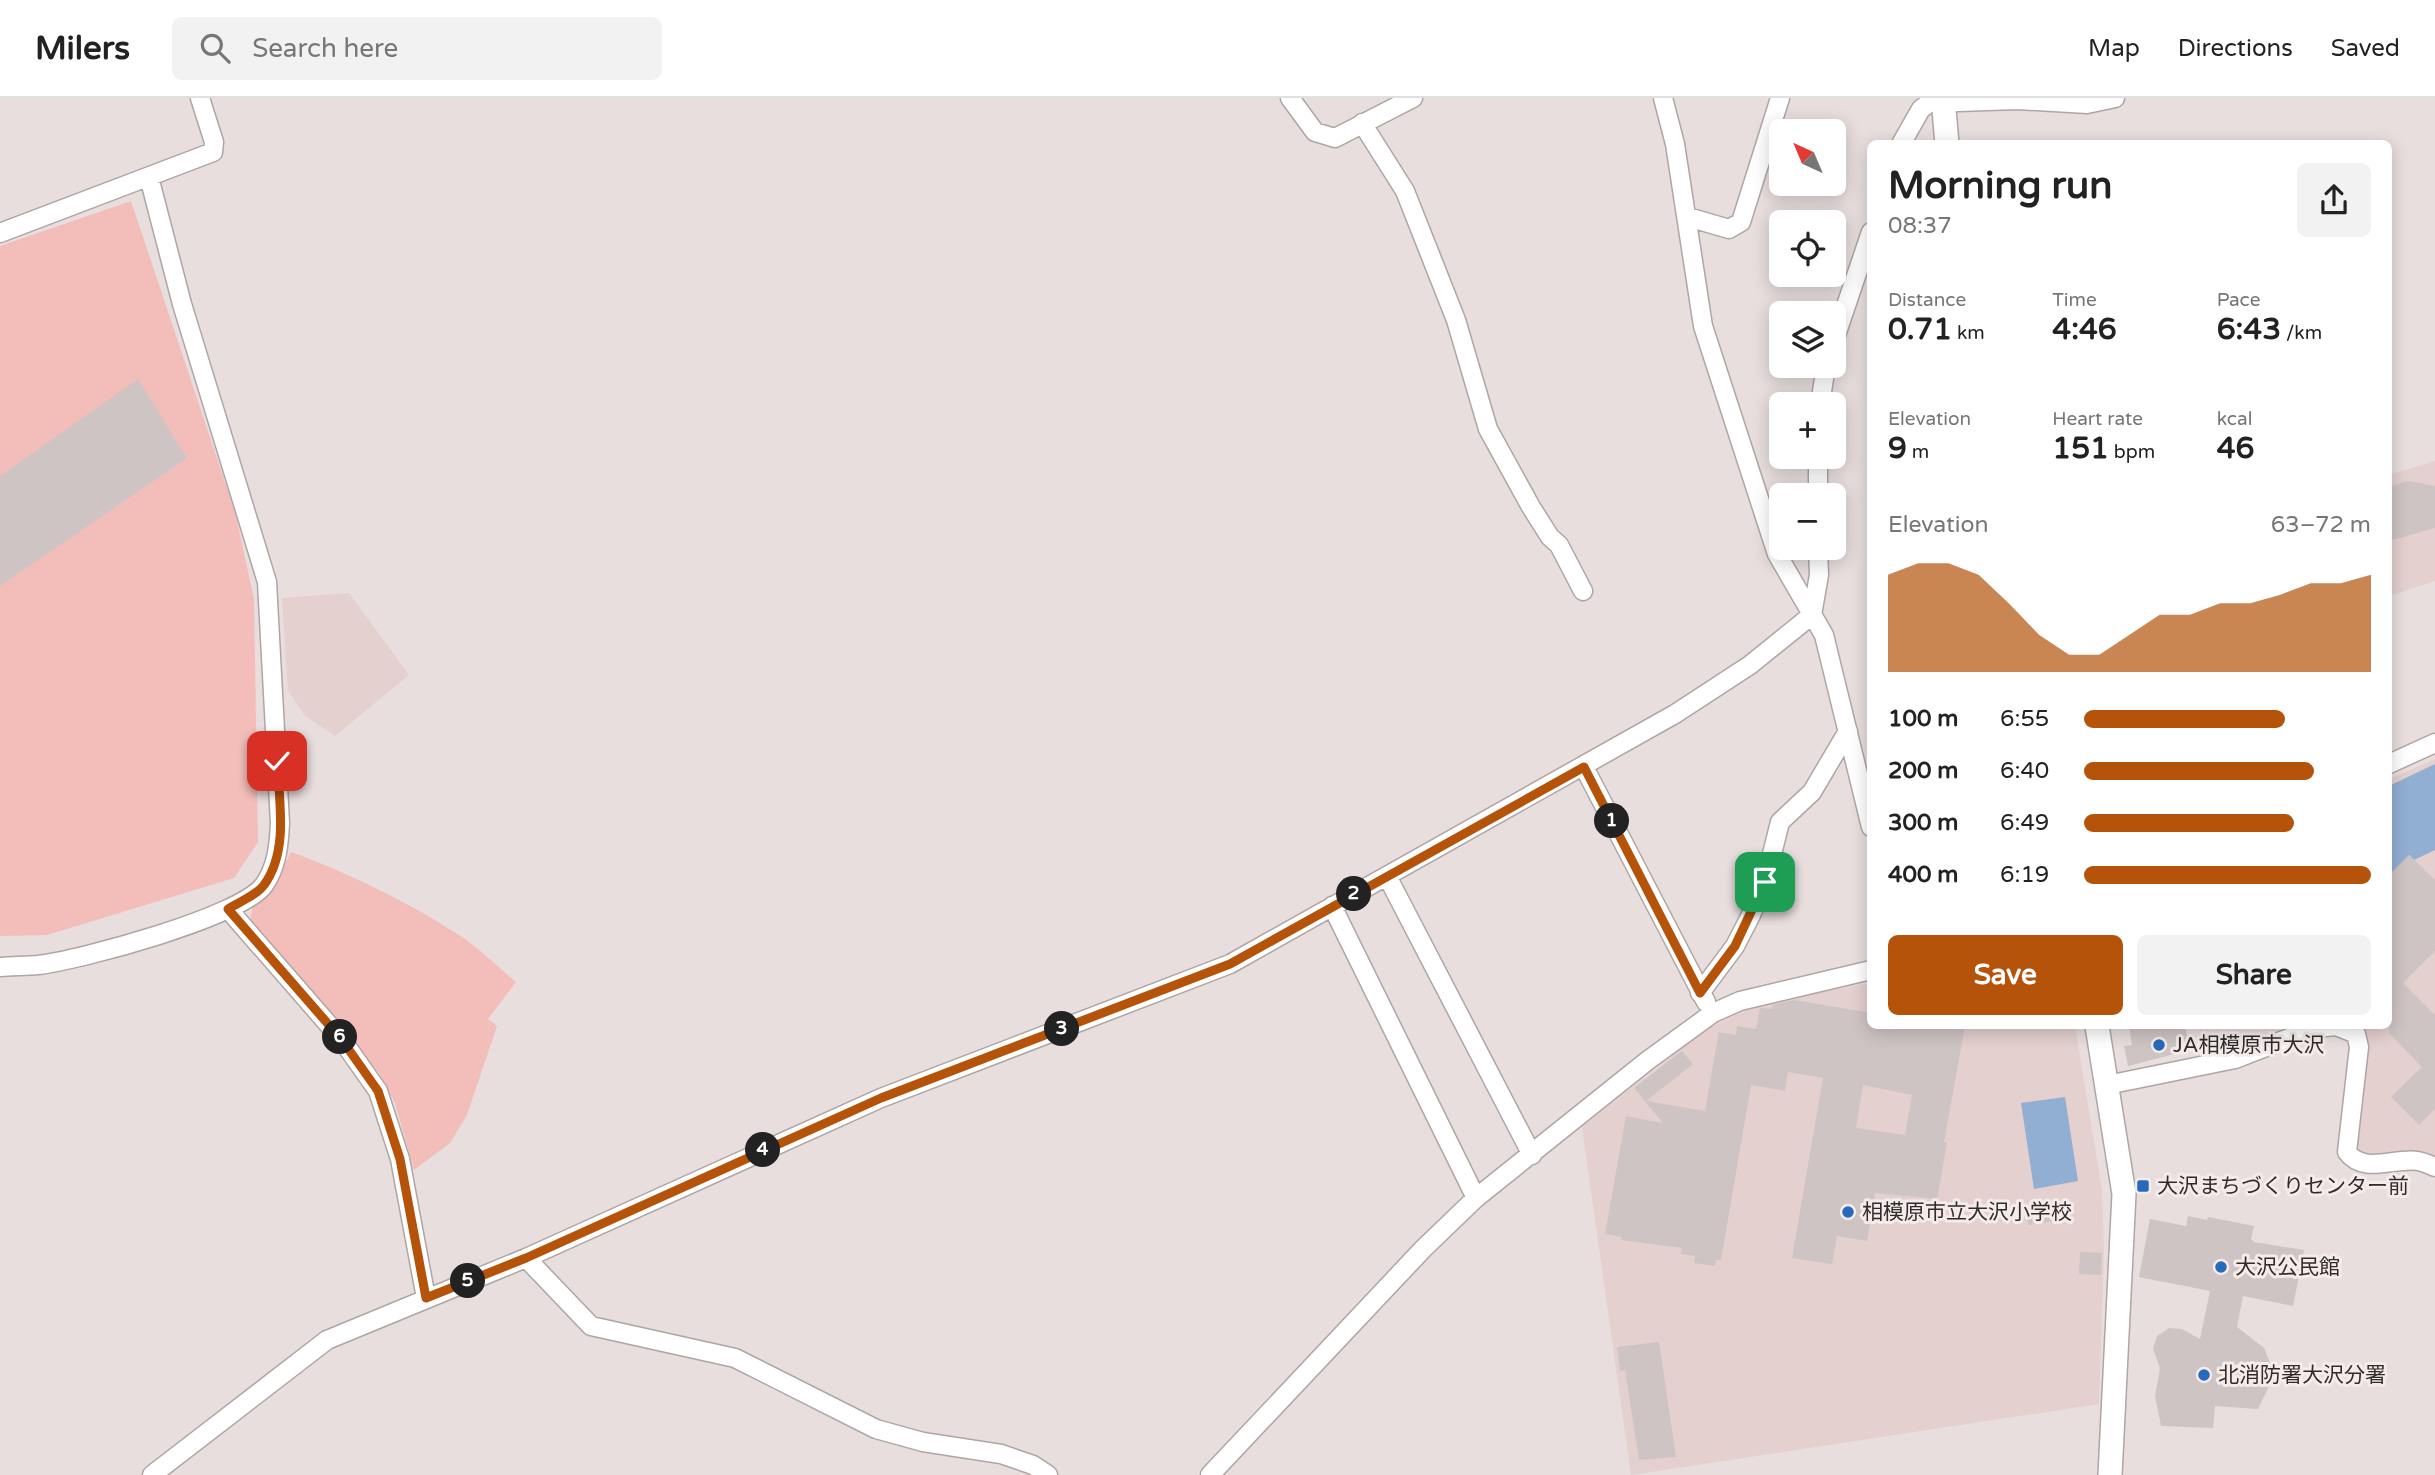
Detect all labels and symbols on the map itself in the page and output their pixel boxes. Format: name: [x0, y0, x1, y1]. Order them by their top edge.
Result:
north arrow: [1769, 119, 1846, 196]
pin: [247, 731, 307, 791]
pin: 1: [1594, 804, 1630, 838]
pin: [1735, 852, 1795, 912]
pin: 2: [1336, 876, 1372, 912]
pin: 3: [1044, 1012, 1080, 1046]
pin: 6: [322, 1020, 358, 1054]
place label: JA相模原市大沢: [2173, 1033, 2324, 1058]
marker: JA相模原市大沢: [2151, 1037, 2167, 1053]
pin: 4: [746, 1132, 780, 1168]
place label: 大沢まちづくりセンター前: [2157, 1174, 2409, 1199]
marker: 大沢まちづくりセンター前: [2135, 1178, 2151, 1194]
place label: 相模原市立大沢小学校: [1862, 1200, 2072, 1225]
marker: 相模原市立大沢小学校: [1840, 1204, 1856, 1220]
place label: 大沢公民館: [2235, 1255, 2340, 1280]
marker: 大沢公民館: [2213, 1259, 2229, 1275]
pin: 5: [450, 1264, 486, 1298]
place label: 北消防署大沢分署: [2218, 1363, 2386, 1388]
marker: 北消防署大沢分署: [2196, 1367, 2212, 1383]

